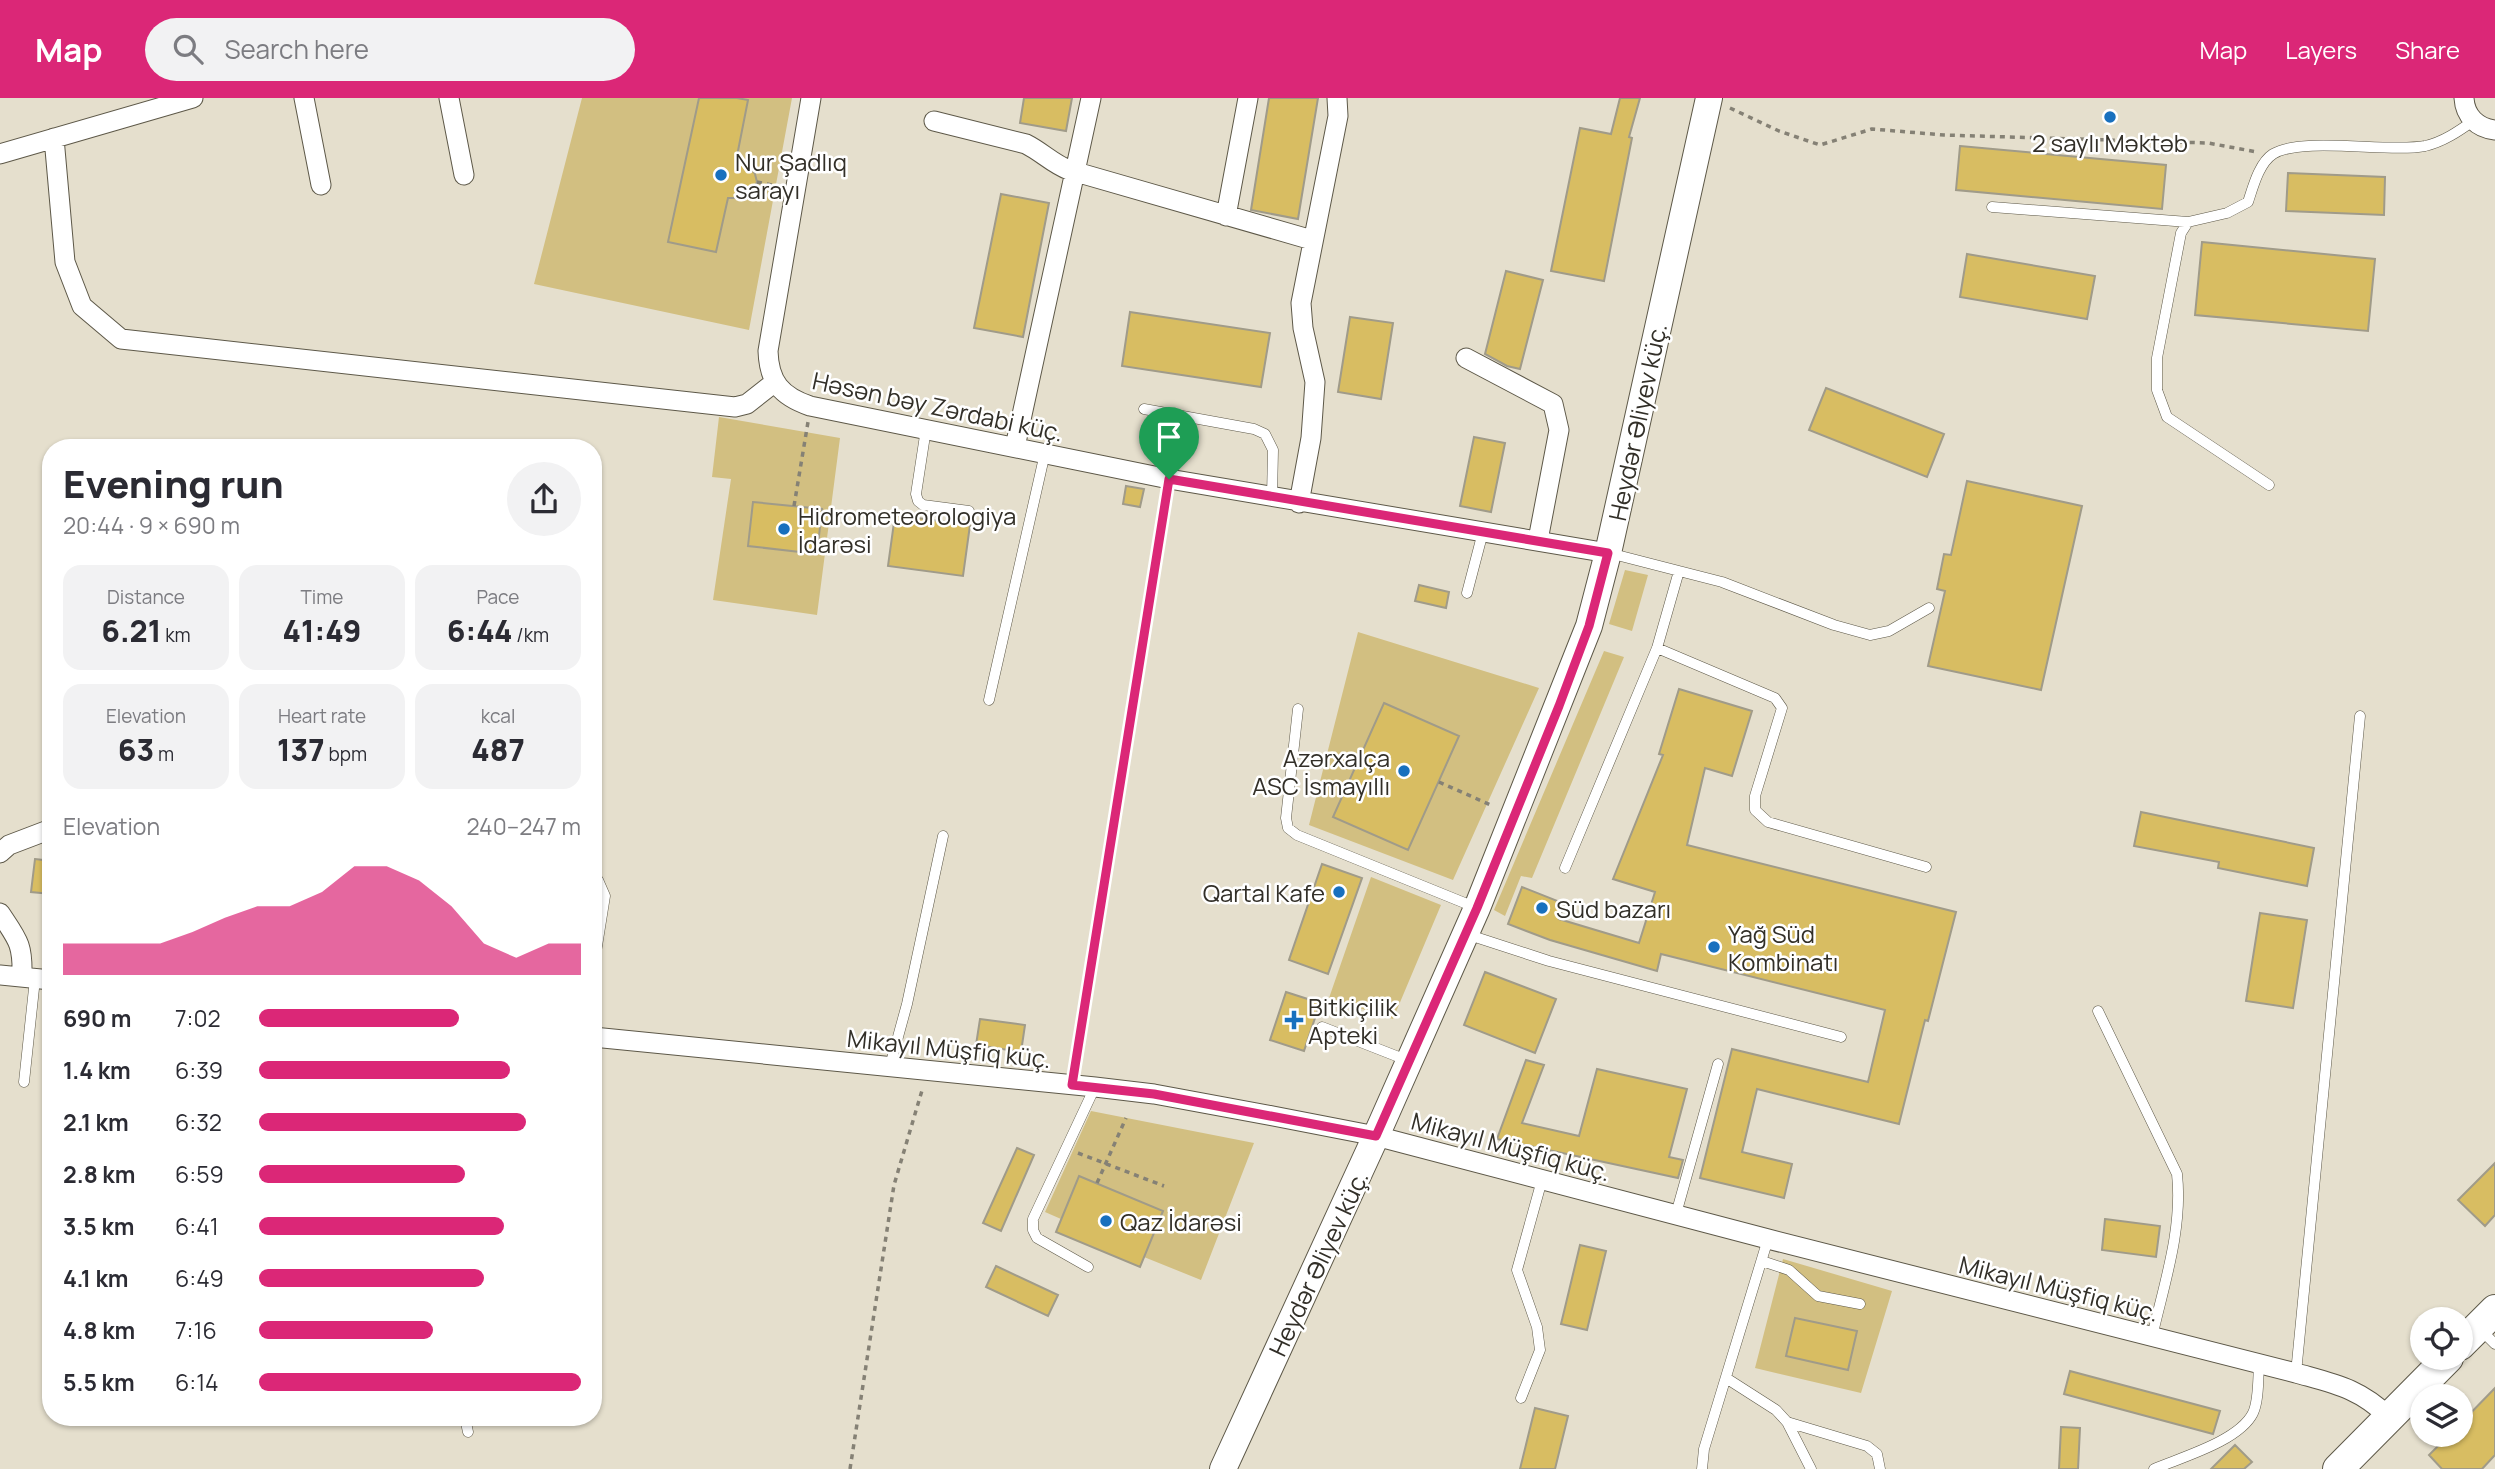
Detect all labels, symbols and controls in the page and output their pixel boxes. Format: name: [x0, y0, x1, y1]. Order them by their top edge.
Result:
search box: [145, 18, 635, 81]
text: Map: [35, 27, 103, 72]
icon: search: [169, 30, 207, 68]
text: Search here: [225, 31, 369, 67]
text: Map: [2200, 33, 2247, 66]
text: Layers: [2285, 33, 2357, 66]
text: Share: [2395, 33, 2460, 66]
marker: 2 saylı Məktəb: [2102, 109, 2118, 125]
place label: 2 saylı Məktəb: [2032, 126, 2188, 159]
place label: Nur Şadlıq sarayı: [735, 145, 847, 206]
marker: Nur Şadlıq sarayı: [713, 167, 729, 183]
street label: Heydər Əliyev küç.: [1600, 320, 1674, 524]
street label: Həsən bəy Zərdabi küç.: [810, 363, 1066, 449]
pin: [1139, 407, 1199, 479]
icon: arrive: [1150, 418, 1188, 456]
text: Evening run: [63, 457, 284, 509]
button: share: [507, 462, 581, 536]
place label: Hidrometeorologiya İdarəsi: [798, 499, 1016, 560]
text: 20:44 · 9 × 690 m: [63, 509, 240, 541]
marker: Hidrometeorologiya İdarəsi: [776, 521, 792, 537]
text: Distance: [107, 584, 185, 610]
text: Time: [301, 584, 343, 610]
text: Pace: [477, 584, 519, 610]
text: 6.21: [101, 610, 161, 651]
text: 41:49: [283, 610, 362, 651]
text: 6:44: [447, 610, 512, 651]
text: km: [161, 622, 191, 648]
text: /km: [512, 622, 549, 648]
text: Elevation: [106, 703, 186, 729]
text: Heart rate: [278, 703, 366, 729]
text: kcal: [481, 703, 515, 729]
text: 63: [118, 729, 154, 770]
text: 137: [277, 729, 325, 770]
text: 487: [471, 729, 525, 770]
text: m: [154, 741, 174, 767]
text: bpm: [325, 741, 367, 767]
place label: Azərxalça ASC İsmayıllı: [1252, 741, 1390, 802]
marker: Azərxalça ASC İsmayıllı: [1396, 763, 1412, 779]
text: Elevation: [63, 810, 160, 842]
text: 240–247 m: [466, 810, 581, 842]
place label: Qartal Kafe: [1203, 876, 1325, 909]
marker: Qartal Kafe: [1331, 884, 1347, 900]
place label: Süd bazarı: [1556, 892, 1671, 925]
marker: Süd bazarı: [1534, 900, 1550, 916]
place label: Yağ Süd Kombinatı: [1728, 917, 1838, 978]
marker: Yağ Süd Kombinatı: [1706, 939, 1722, 955]
place label: Bitkiçilik Apteki: [1308, 990, 1398, 1051]
text: 690 m: [63, 1002, 131, 1034]
text: 7:02: [175, 1002, 221, 1034]
marker: Bitkiçilik Apteki: [1286, 1012, 1302, 1028]
street label: Mikayıl Müşfiq küç.: [846, 1021, 1052, 1075]
text: 1.4 km: [63, 1054, 131, 1086]
text: 6:39: [175, 1054, 223, 1086]
street label: Mikayıl Müşfiq küç.: [1408, 1104, 1614, 1188]
text: 2.1 km: [63, 1106, 129, 1138]
text: 6:32: [175, 1106, 222, 1138]
text: 2.8 km: [63, 1158, 135, 1190]
text: 6:59: [175, 1158, 224, 1190]
street label: Heydər Əliyev küç.: [1261, 1165, 1375, 1361]
place label: Qaz İdarəsi: [1120, 1205, 1242, 1238]
text: 3.5 km: [63, 1210, 134, 1242]
text: 6:41: [175, 1210, 219, 1242]
marker: Qaz İdarəsi: [1098, 1213, 1114, 1229]
street label: Mikayıl Müşfiq küç.: [1956, 1247, 2162, 1329]
text: 4.1 km: [63, 1262, 128, 1294]
text: 6:49: [175, 1262, 224, 1294]
map controls: [2410, 1307, 2473, 1447]
button: locate: [2410, 1307, 2473, 1370]
text: 4.8 km: [63, 1314, 135, 1346]
text: 7:16: [175, 1314, 217, 1346]
text: 5.5 km: [63, 1366, 135, 1398]
text: 6:14: [175, 1366, 219, 1398]
button: layers: [2410, 1384, 2473, 1447]

